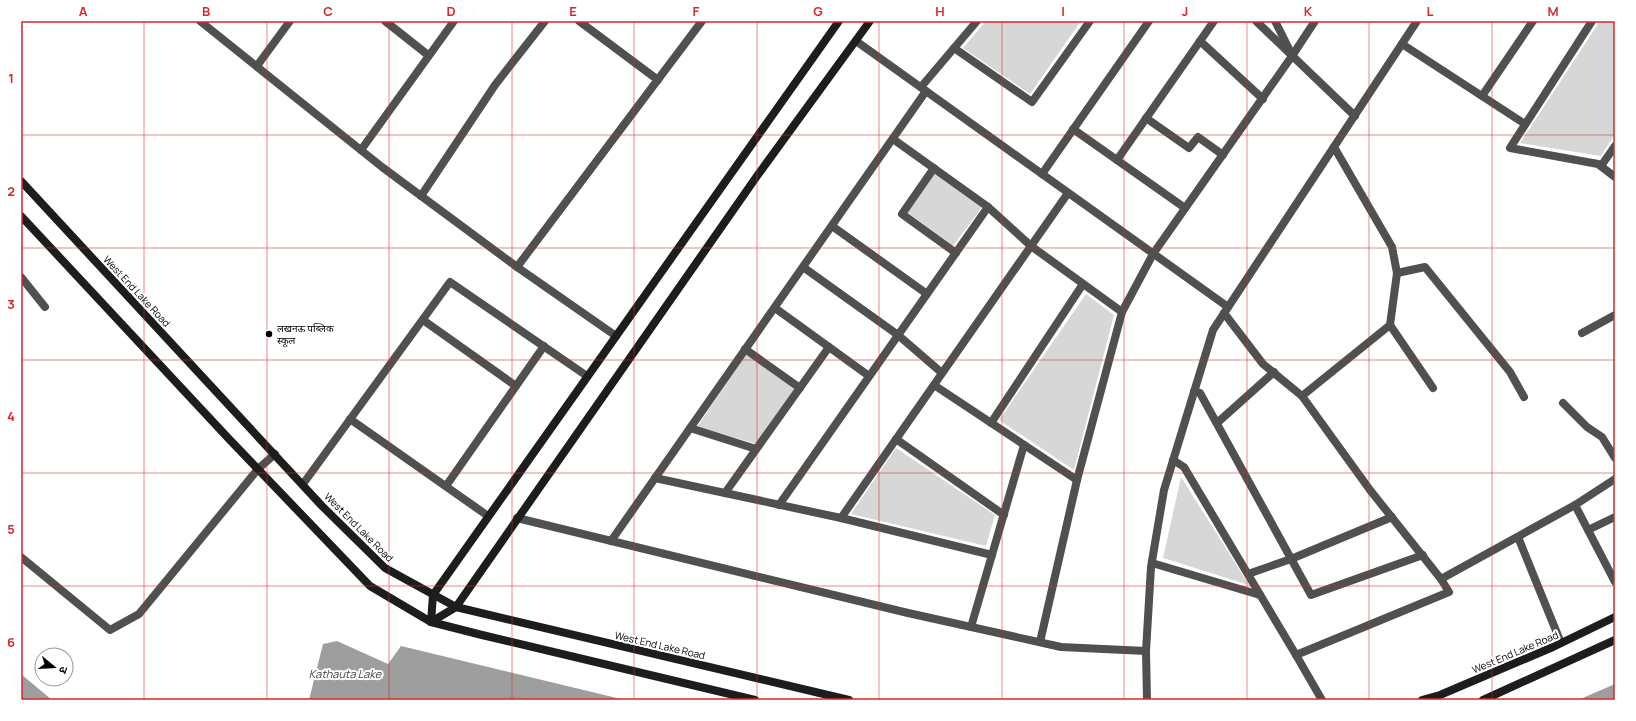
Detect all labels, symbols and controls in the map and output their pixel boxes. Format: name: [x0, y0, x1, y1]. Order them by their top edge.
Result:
text: A: [79, 2, 88, 20]
text: B: [202, 2, 210, 20]
text: C: [323, 2, 333, 20]
text: D: [446, 2, 456, 20]
text: E: [569, 2, 577, 20]
text: F: [693, 2, 700, 20]
text: G: [813, 2, 823, 20]
text: H: [935, 2, 945, 20]
text: I: [1061, 2, 1065, 20]
text: J: [1182, 2, 1188, 20]
text: K: [1304, 2, 1313, 20]
text: L: [1427, 2, 1434, 20]
text: M: [1547, 2, 1559, 20]
text: 1: [8, 69, 14, 87]
text: 2: [7, 182, 15, 200]
street label: West End Lake Road: [100, 252, 174, 330]
text: 3: [7, 295, 15, 313]
place label: लखनऊ पब्लिक स्कूल: [277, 321, 334, 347]
marker: लखनऊ पब्लिक स्कूल: [264, 329, 274, 339]
text: 4: [7, 407, 15, 425]
street label: West End Lake Road: [321, 489, 397, 565]
text: 5: [7, 520, 15, 538]
street label: West End Lake Road: [1470, 627, 1560, 677]
street label: West End Lake Road: [613, 628, 707, 662]
text: 6: [7, 633, 15, 651]
north arrow: [34, 647, 74, 687]
text: उ: [56, 665, 72, 676]
water label: Kathauta Lake: [309, 666, 382, 681]

